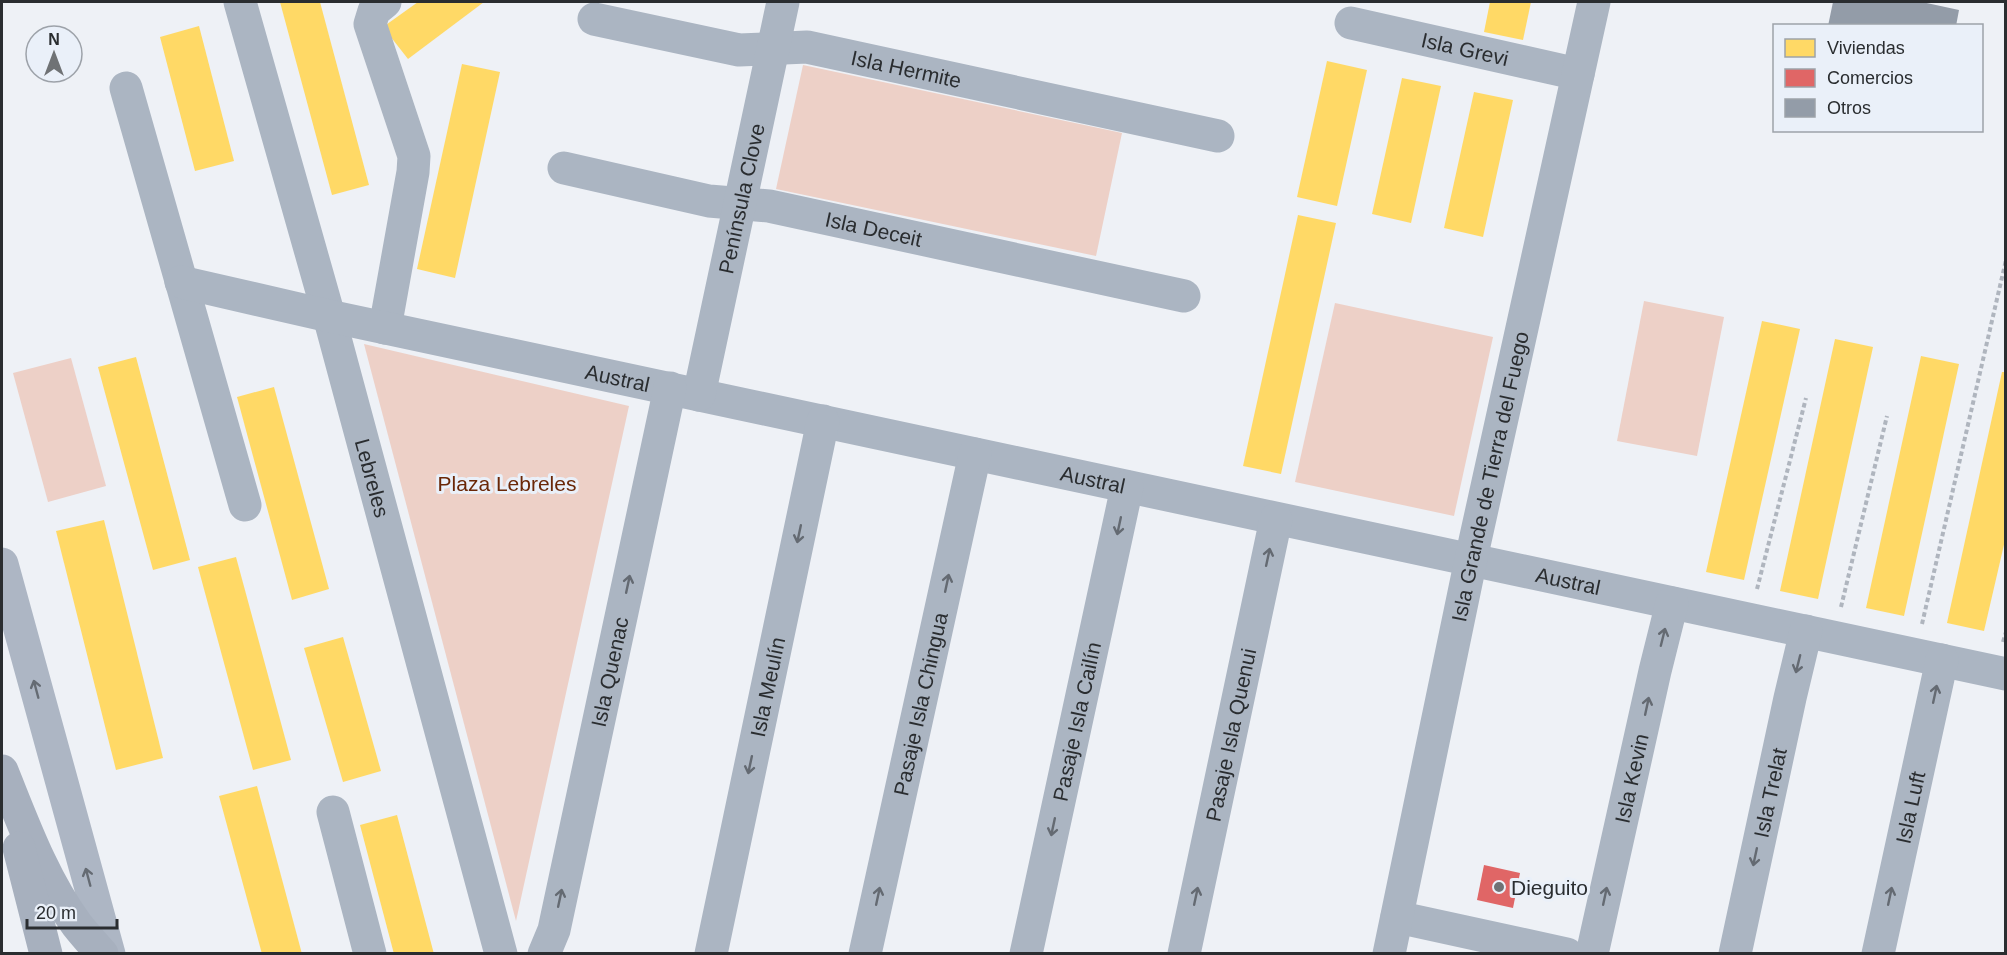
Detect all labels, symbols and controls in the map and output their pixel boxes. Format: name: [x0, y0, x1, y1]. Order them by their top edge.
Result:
north arrow: [24, 24, 84, 84]
legend: [1773, 24, 1983, 132]
street label: Isla Grevi: [1419, 28, 1511, 70]
text: N: [48, 31, 60, 48]
text: Viviendas: [1827, 38, 1905, 58]
street label: Isla Hermite: [849, 45, 964, 92]
text: Comercios: [1827, 68, 1913, 88]
text: Otros: [1827, 98, 1871, 118]
street label: Península Clove: [714, 121, 768, 276]
street label: Isla Deceit: [823, 207, 924, 250]
street label: Isla Grande de Tierra del Fuego: [1447, 329, 1532, 624]
street label: Austral: [583, 360, 652, 396]
street label: Lebreles: [351, 436, 394, 520]
street label: Austral: [1059, 461, 1127, 497]
park label: Plaza Lebreles: [438, 472, 576, 495]
one-way arrow: [1112, 516, 1124, 535]
one-way arrow: [793, 523, 804, 543]
one-way arrow: [1263, 548, 1274, 568]
street label: Austral: [1534, 562, 1603, 599]
one-way arrow: [622, 574, 634, 593]
one-way arrow: [941, 574, 953, 593]
street label: Pasaje Isla Chingua: [889, 610, 951, 798]
street label: Isla Quenac: [586, 615, 632, 729]
one-way arrow: [1658, 628, 1670, 647]
street label: Isla Meulín: [745, 635, 789, 739]
street label: Pasaje Isla Cailín: [1048, 640, 1105, 803]
street label: Pasaje Isla Quenui: [1201, 646, 1260, 824]
one-way arrow: [1791, 655, 1803, 674]
one-way arrow: [30, 680, 41, 699]
one-way arrow: [1930, 684, 1941, 704]
one-way arrow: [1642, 697, 1653, 716]
street label: Isla Kevin: [1610, 731, 1652, 825]
street label: Isla Trelat: [1749, 746, 1791, 840]
one-way arrow: [744, 755, 755, 775]
street label: Isla Luft: [1891, 769, 1929, 846]
one-way arrow: [1047, 817, 1059, 836]
one-way arrow: [1749, 847, 1760, 867]
one-way arrow: [82, 868, 93, 887]
place label: Dieguito: [1511, 876, 1588, 899]
marker: Dieguito: [1492, 880, 1506, 894]
one-way arrow: [872, 887, 884, 906]
one-way arrow: [1191, 887, 1202, 907]
one-way arrow: [1600, 887, 1611, 907]
one-way arrow: [1885, 887, 1897, 906]
one-way arrow: [555, 888, 567, 907]
scale bar: [27, 892, 117, 930]
text: 20 m: [36, 903, 76, 923]

